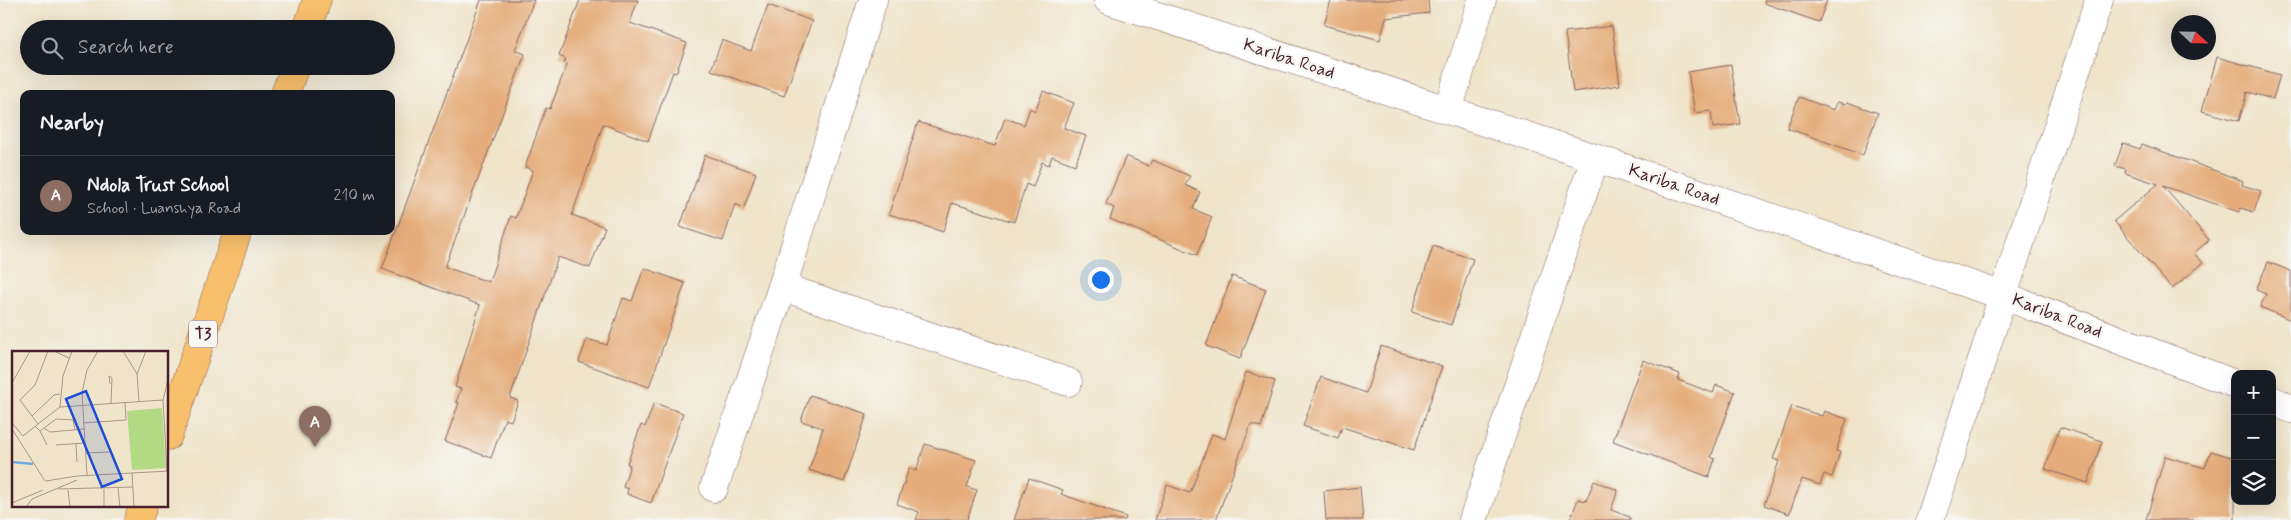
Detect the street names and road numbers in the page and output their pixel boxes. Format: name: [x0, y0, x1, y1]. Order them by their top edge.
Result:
street label: Kariba Road: [1240, 33, 1338, 85]
street label: Kariba Road: [1625, 158, 1723, 212]
street label: Kariba Road: [2008, 288, 2106, 344]
road number: T3: [189, 320, 217, 348]

